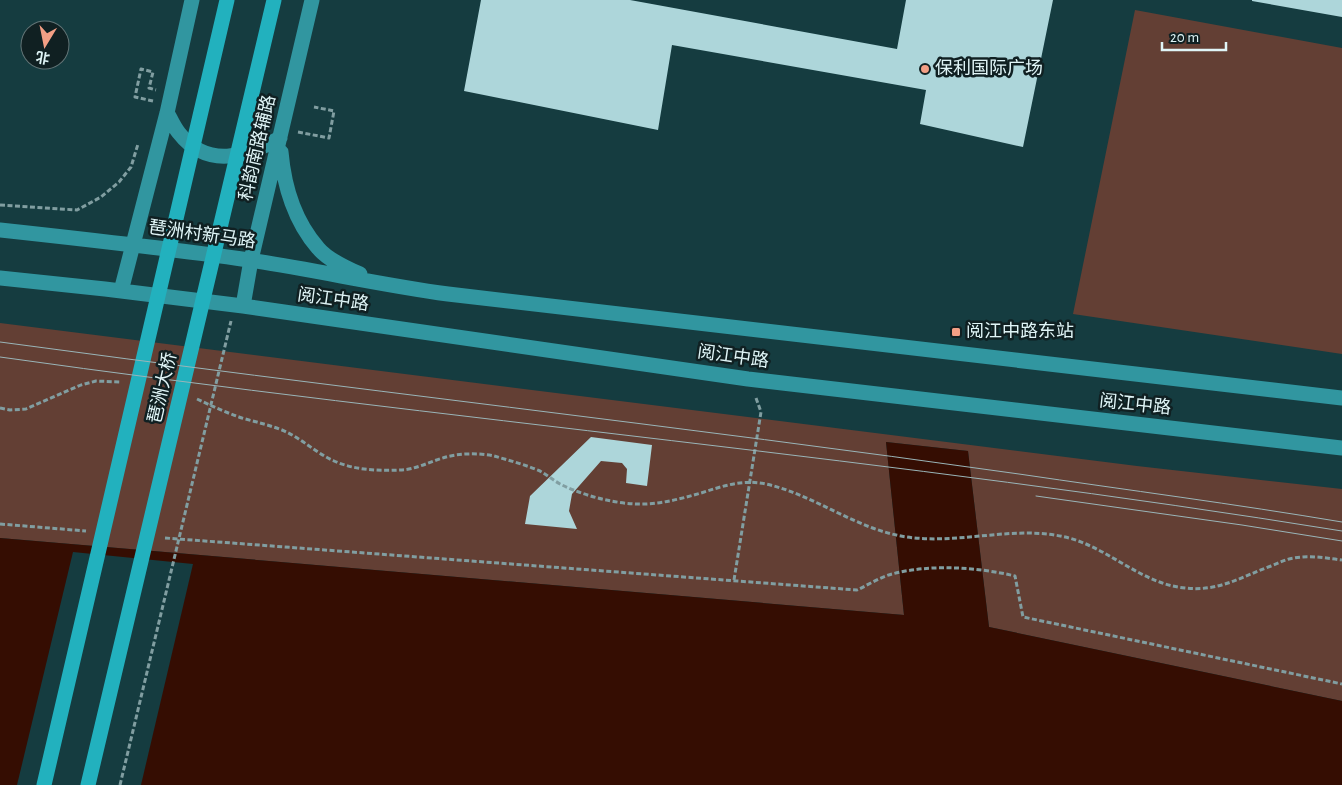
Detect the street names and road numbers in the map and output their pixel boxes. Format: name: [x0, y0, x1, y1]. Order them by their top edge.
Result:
street label: 科韵南路辅路: [235, 93, 279, 203]
street label: 琶洲村新马路: [147, 217, 257, 251]
street label: 阅江中路: [296, 284, 370, 314]
street label: 阅江中路: [696, 341, 770, 371]
street label: 琶洲大桥: [144, 350, 180, 425]
street label: 阅江中路: [1098, 390, 1172, 418]

